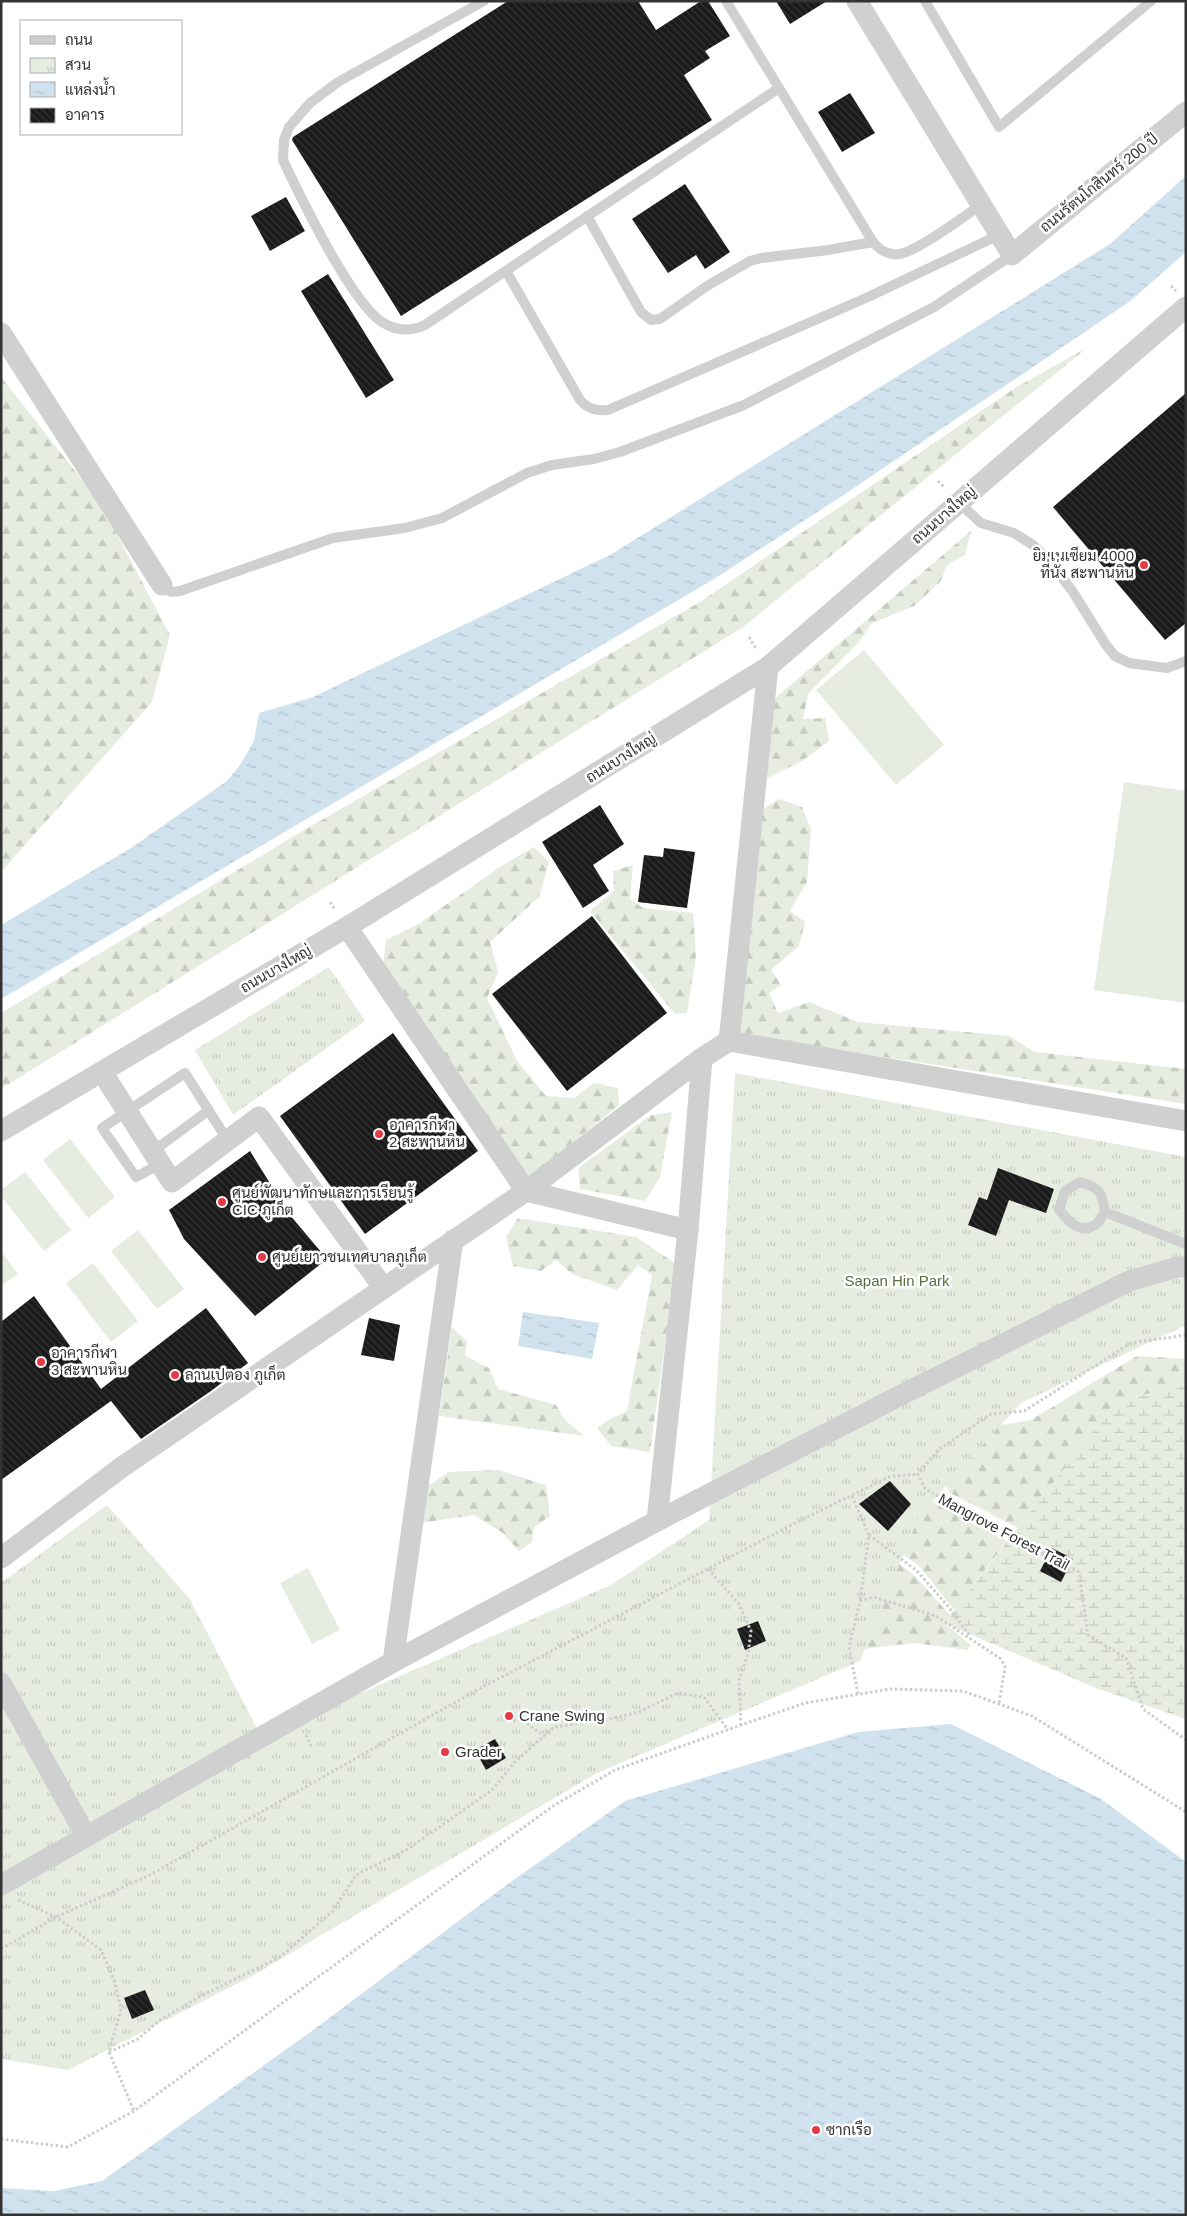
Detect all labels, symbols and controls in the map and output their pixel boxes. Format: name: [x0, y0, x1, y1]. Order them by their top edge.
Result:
legend: [20, 20, 182, 135]
text: ถนน: [65, 31, 93, 48]
text: สวน: [65, 56, 91, 73]
text: แหล่งน้ำ: [65, 77, 116, 98]
text: อาคาร: [65, 106, 105, 123]
street label: ถนนรัตนโกสินทร์ 200 ปี: [1036, 129, 1161, 235]
street label: ถนนบางใหญ่: [908, 481, 980, 548]
place label: ยิมเนเซียม 4000 ที่นั่ง สะพานหิน: [1033, 546, 1134, 581]
marker: ยิมเนเซียม 4000 ที่นั่ง สะพานหิน: [1138, 559, 1150, 571]
street label: ถนนบางใหญ่: [582, 729, 659, 787]
street label: ถนนบางใหญ่: [237, 941, 315, 997]
place label: อาคารกีฬา 2 สะพานหิน: [389, 1115, 465, 1150]
marker: อาคารกีฬา 2 สะพานหิน: [373, 1128, 385, 1140]
place label: ศูนย์พัฒนาทักษและการเรียนรู้ CIC ภูเก็ต: [232, 1183, 415, 1220]
marker: ศูนย์พัฒนาทักษและการเรียนรู้ CIC ภูเก็ต: [216, 1196, 228, 1208]
place label: ศูนย์เยาวชนเทศบาลภูเก็ต: [272, 1246, 427, 1267]
marker: ศูนย์เยาวชนเทศบาลภูเก็ต: [256, 1251, 268, 1263]
park label: Sapan Hin Park: [844, 1272, 950, 1289]
place label: อาคารกีฬา 3 สะพานหิน: [51, 1343, 127, 1378]
marker: อาคารกีฬา 3 สะพานหิน: [35, 1356, 47, 1368]
place label: ลานเปตอง ภูเก็ต: [185, 1364, 286, 1385]
marker: ลานเปตอง ภูเก็ต: [169, 1369, 181, 1381]
street label: Mangrove Forest Trail: [936, 1490, 1073, 1573]
place label: Crane Swing: [519, 1707, 605, 1724]
marker: Crane Swing: [503, 1710, 515, 1722]
place label: Grader: [455, 1743, 502, 1760]
marker: Grader: [439, 1746, 451, 1758]
place label: ซากเรือ: [826, 2120, 872, 2138]
marker: ซากเรือ: [810, 2124, 822, 2136]

